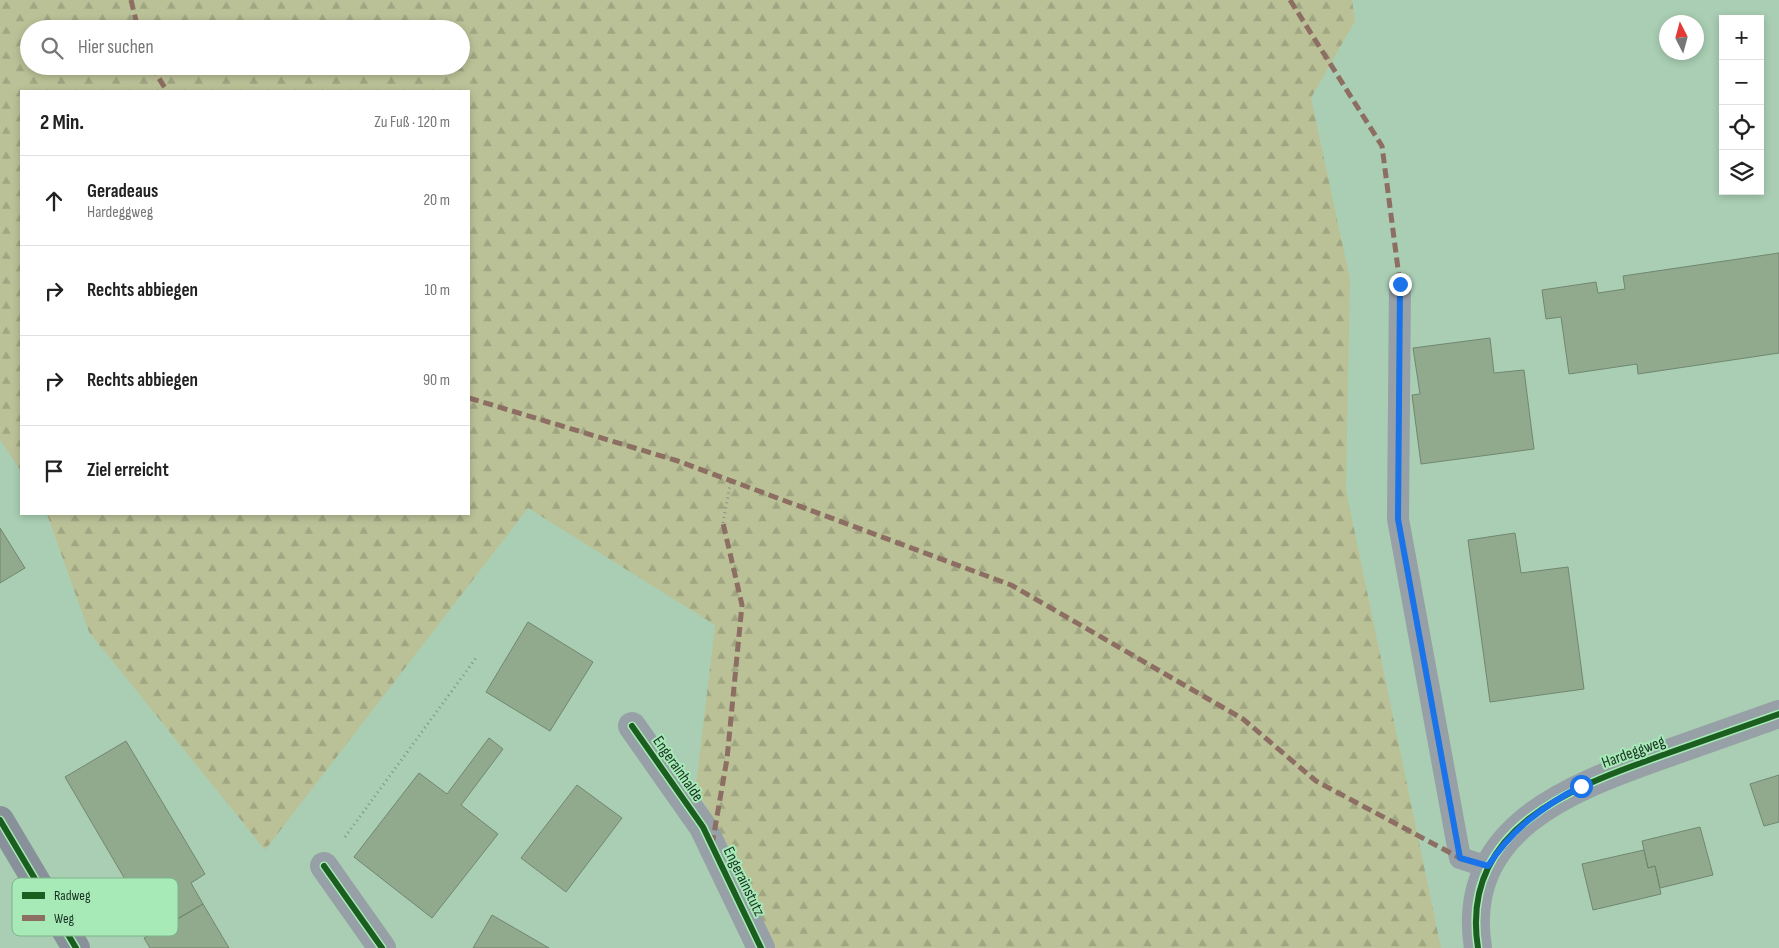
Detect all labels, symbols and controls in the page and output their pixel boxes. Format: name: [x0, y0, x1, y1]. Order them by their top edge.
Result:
north arrow: [1659, 15, 1704, 60]
map controls: [1719, 15, 1764, 195]
button: +: [1719, 15, 1764, 60]
search box: [20, 20, 470, 75]
icon: search: [38, 34, 66, 62]
text: Hier suchen: [78, 36, 154, 59]
button: −: [1719, 60, 1764, 105]
button: locate: [1719, 105, 1764, 150]
text: 2 Min.: [40, 110, 84, 135]
text: Zu Fuß · 120 m: [374, 113, 450, 132]
button: layers: [1719, 150, 1764, 195]
text: Geradeaus: [87, 180, 158, 203]
icon: ahead: [40, 187, 68, 215]
text: 20 m: [423, 191, 450, 210]
text: Hardeggweg: [87, 203, 153, 222]
route end: [1389, 273, 1412, 296]
icon: right: [40, 277, 68, 305]
text: Rechts abbiegen: [87, 279, 198, 302]
text: 10 m: [424, 281, 450, 300]
icon: right: [40, 367, 68, 395]
text: Rechts abbiegen: [87, 369, 198, 392]
text: 90 m: [423, 371, 450, 390]
icon: arrive: [40, 457, 68, 485]
text: Ziel erreicht: [87, 459, 169, 482]
street label: Engerainhalde: [648, 732, 707, 805]
street label: Hardeggweg: [1599, 732, 1668, 773]
route start: [1570, 775, 1593, 798]
street label: Engerainstutz: [719, 844, 769, 920]
legend: [12, 878, 178, 936]
text: Radweg: [54, 887, 91, 904]
text: Weg: [54, 910, 75, 927]

